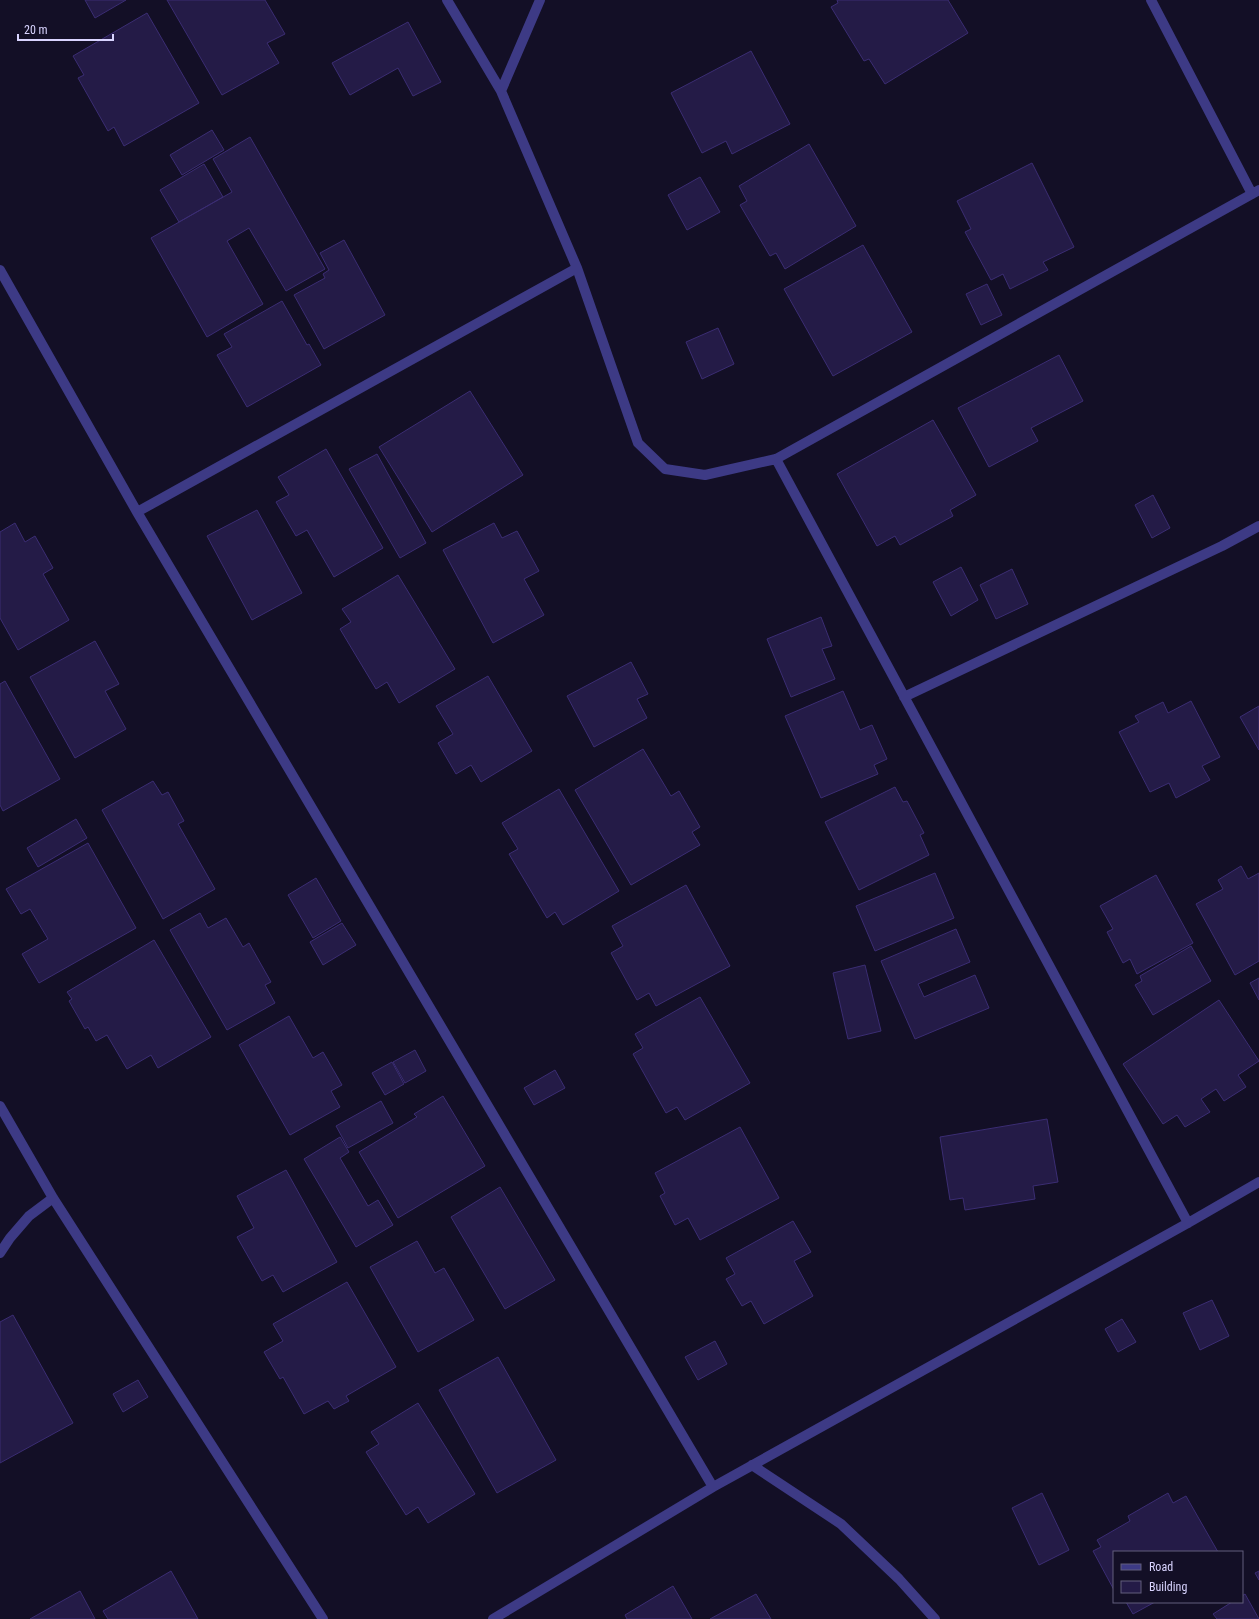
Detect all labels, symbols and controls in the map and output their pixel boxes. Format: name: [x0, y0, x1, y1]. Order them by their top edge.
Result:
scale bar: [18, 16, 113, 42]
text: 20 m: [24, 23, 48, 37]
legend: [1113, 1551, 1243, 1603]
text: Road: [1149, 1560, 1173, 1574]
text: Building: [1149, 1580, 1187, 1594]

